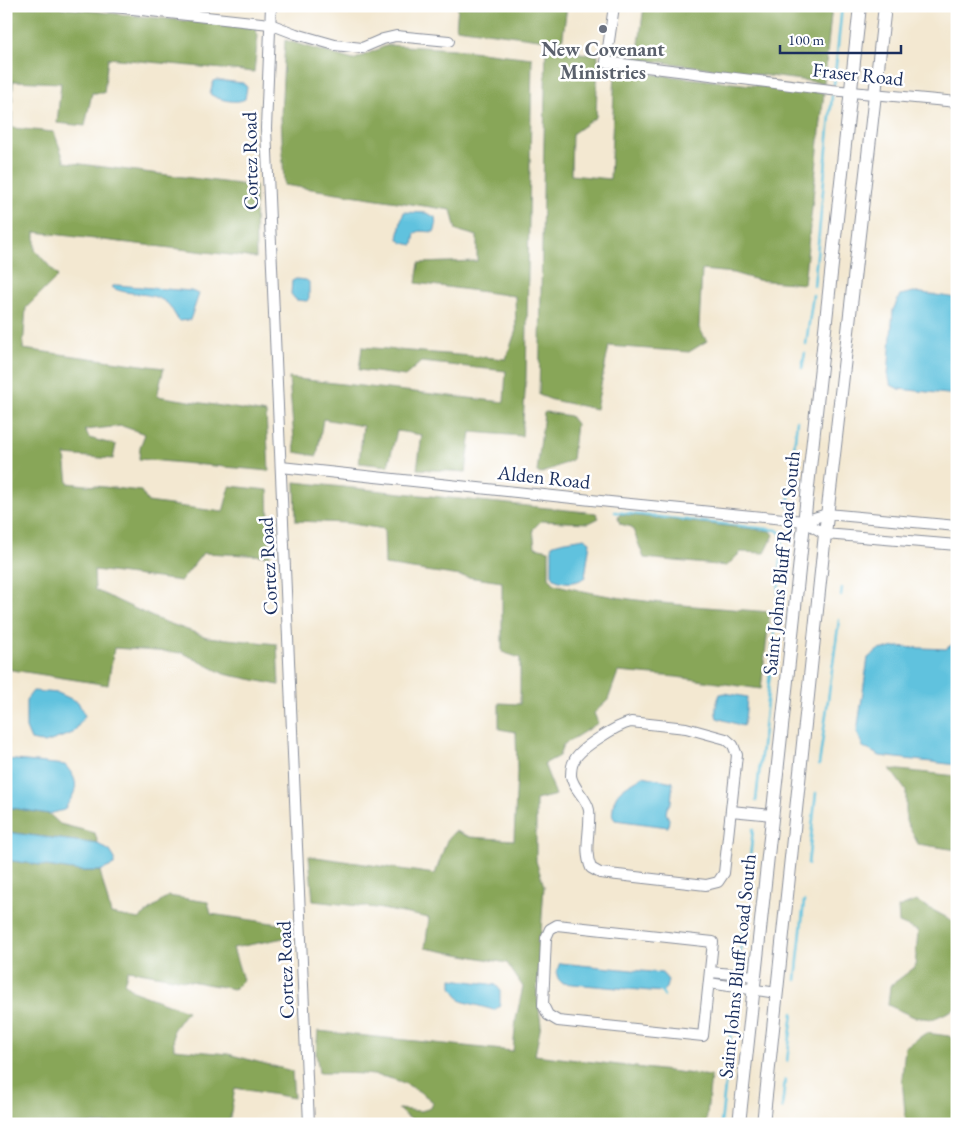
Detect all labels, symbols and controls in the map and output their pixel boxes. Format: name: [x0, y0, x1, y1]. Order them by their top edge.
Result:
scale bar: [780, 22, 902, 54]
marker: New Covenant Ministries: [597, 23, 609, 35]
text: 100 m: [788, 30, 825, 49]
place label: New Covenant Ministries: [541, 36, 665, 85]
street label: Fraser Road: [811, 56, 906, 92]
street label: Cortez Road: [236, 111, 264, 210]
street label: Saint Johns Bluff Road South: [756, 450, 806, 676]
street label: Alden Road: [495, 459, 592, 495]
street label: Cortez Road: [252, 515, 284, 616]
street label: Saint Johns Bluff Road South: [712, 853, 762, 1079]
street label: Cortez Road: [270, 920, 300, 1020]

